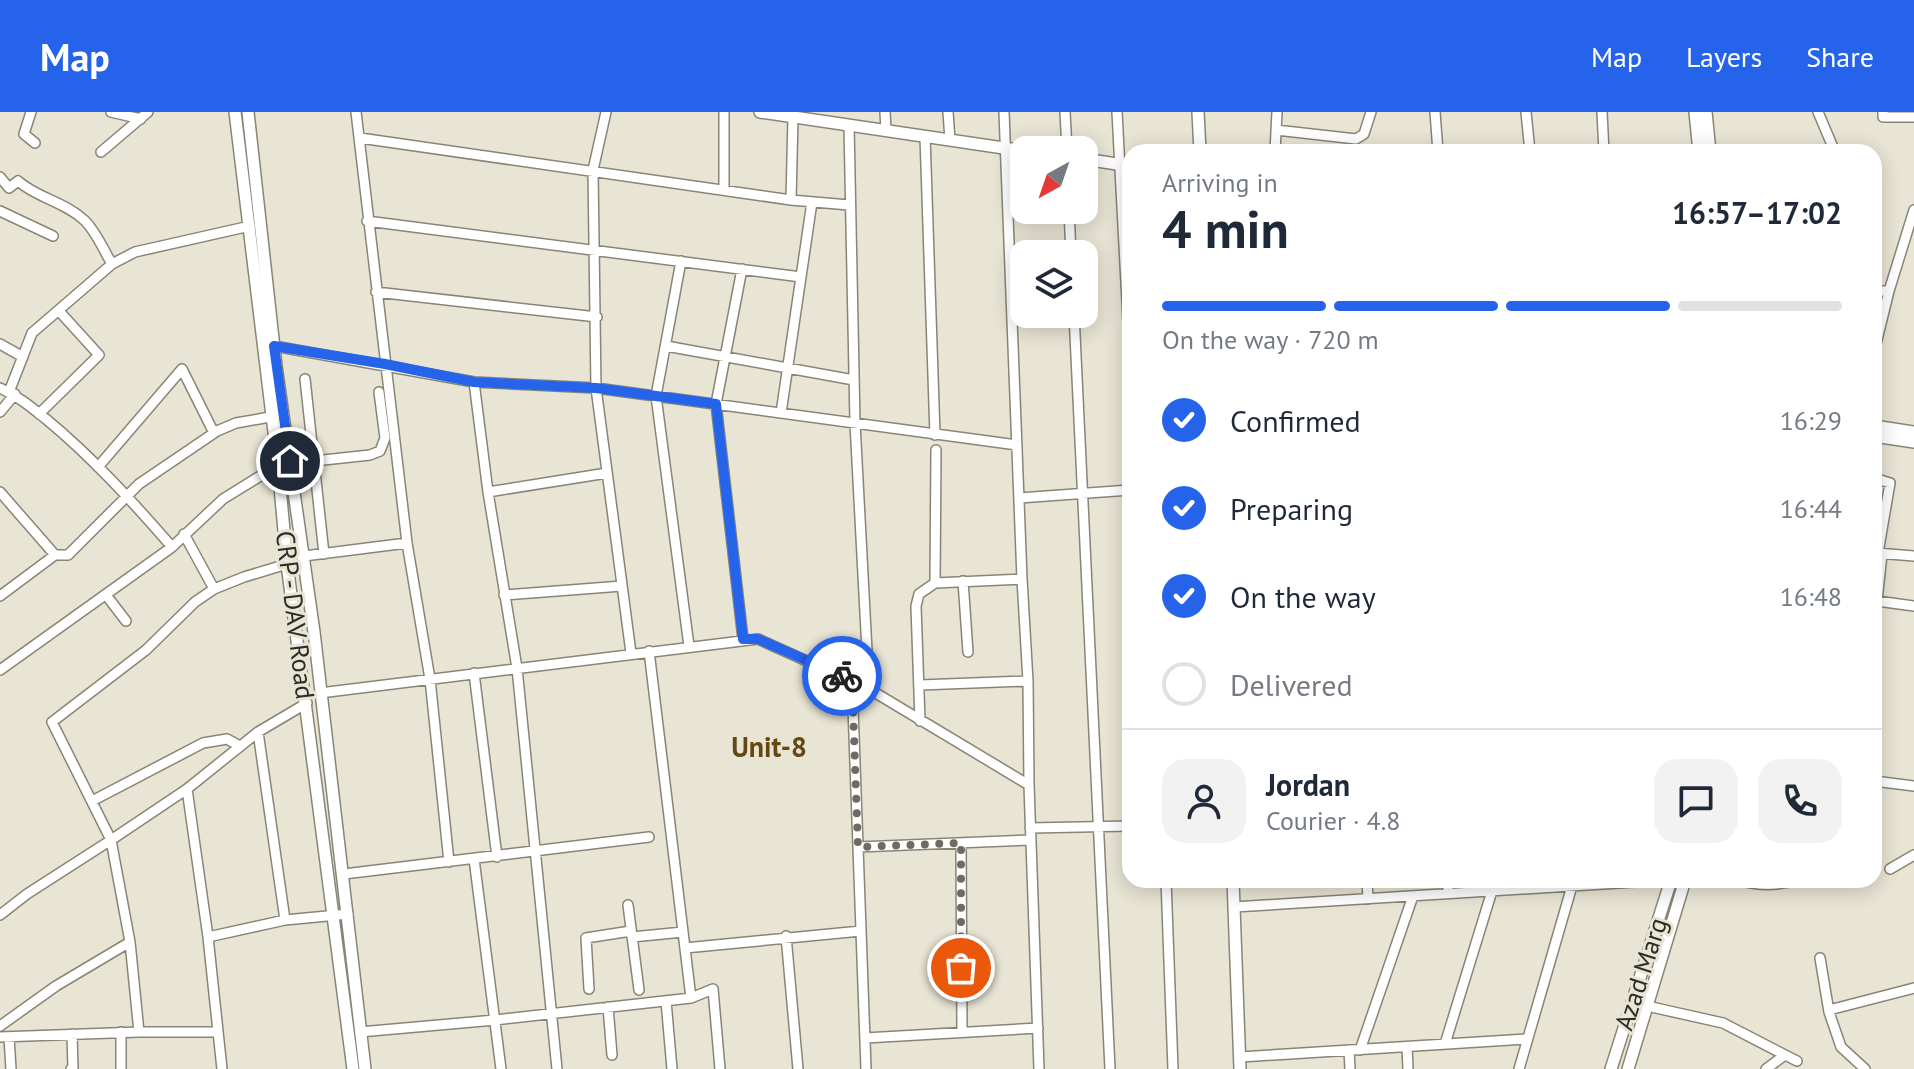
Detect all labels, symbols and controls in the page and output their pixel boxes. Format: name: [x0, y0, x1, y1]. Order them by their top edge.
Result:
text: Map: [40, 32, 110, 81]
text: Map: [1591, 38, 1642, 75]
text: Layers: [1686, 38, 1762, 75]
text: Share: [1806, 38, 1874, 75]
north arrow: [1010, 136, 1098, 224]
map controls: [1010, 136, 1098, 328]
text: Arriving in: [1162, 166, 1278, 199]
text: 16:57–17:02: [1672, 193, 1842, 232]
text: 4 min: [1162, 195, 1289, 262]
button: layers: [1010, 240, 1098, 328]
text: On the way · 720 m: [1162, 323, 1379, 356]
icon: check: [1162, 398, 1206, 442]
text: Confirmed: [1230, 401, 1361, 440]
text: 16:29: [1780, 404, 1842, 437]
pin: [256, 427, 324, 495]
icon: home: [268, 439, 312, 483]
icon: check: [1162, 486, 1206, 530]
text: Preparing: [1230, 489, 1353, 528]
text: 16:44: [1780, 492, 1842, 525]
street label: CRP - DAV Road: [269, 529, 322, 701]
icon: check: [1162, 574, 1206, 618]
text: On the way: [1230, 577, 1376, 616]
text: 16:48: [1780, 580, 1842, 613]
courier: [802, 636, 882, 716]
icon: bike: [820, 654, 864, 698]
text: Delivered: [1230, 665, 1353, 704]
district label: Unit-8: [731, 728, 807, 765]
button: person: [1162, 759, 1246, 843]
button: chat: [1654, 759, 1738, 843]
button: phone: [1758, 759, 1842, 843]
text: Jordan: [1266, 765, 1350, 804]
text: Courier · 4.8: [1266, 804, 1400, 837]
street label: Azad Marg: [1607, 913, 1674, 1034]
pin: [927, 934, 995, 1002]
icon: bag: [939, 946, 983, 990]

